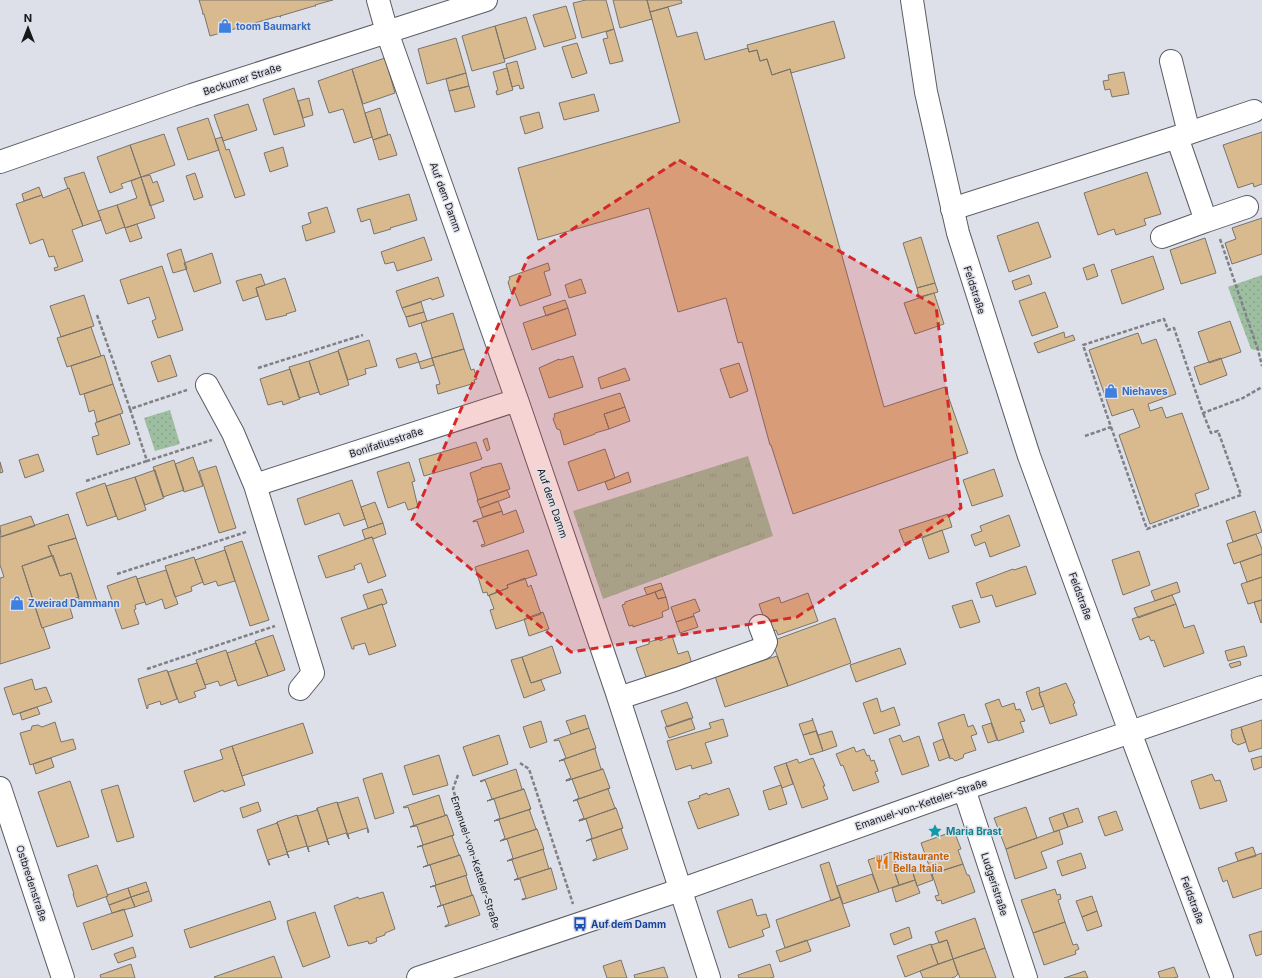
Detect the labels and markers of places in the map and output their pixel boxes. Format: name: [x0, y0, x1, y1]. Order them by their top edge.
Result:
shop icon: toom Baumarkt: [217, 18, 233, 34]
place label: toom Baumarkt: [236, 20, 311, 32]
shop icon: Niehaves: [1103, 383, 1119, 399]
place label: Niehaves: [1122, 385, 1168, 397]
shop icon: Zweirad Dammann: [9, 595, 25, 611]
place label: Zweirad Dammann: [28, 597, 120, 609]
place icon: Maria Brast: [927, 823, 943, 839]
place label: Maria Brast: [946, 825, 1002, 837]
place label: Ristaurante Bella Italia: [893, 850, 949, 874]
restaurant icon: Ristaurante Bella Italia: [874, 854, 890, 870]
bus stop icon: Auf dem Damm: [572, 916, 588, 932]
place label: Auf dem Damm: [591, 918, 666, 930]

